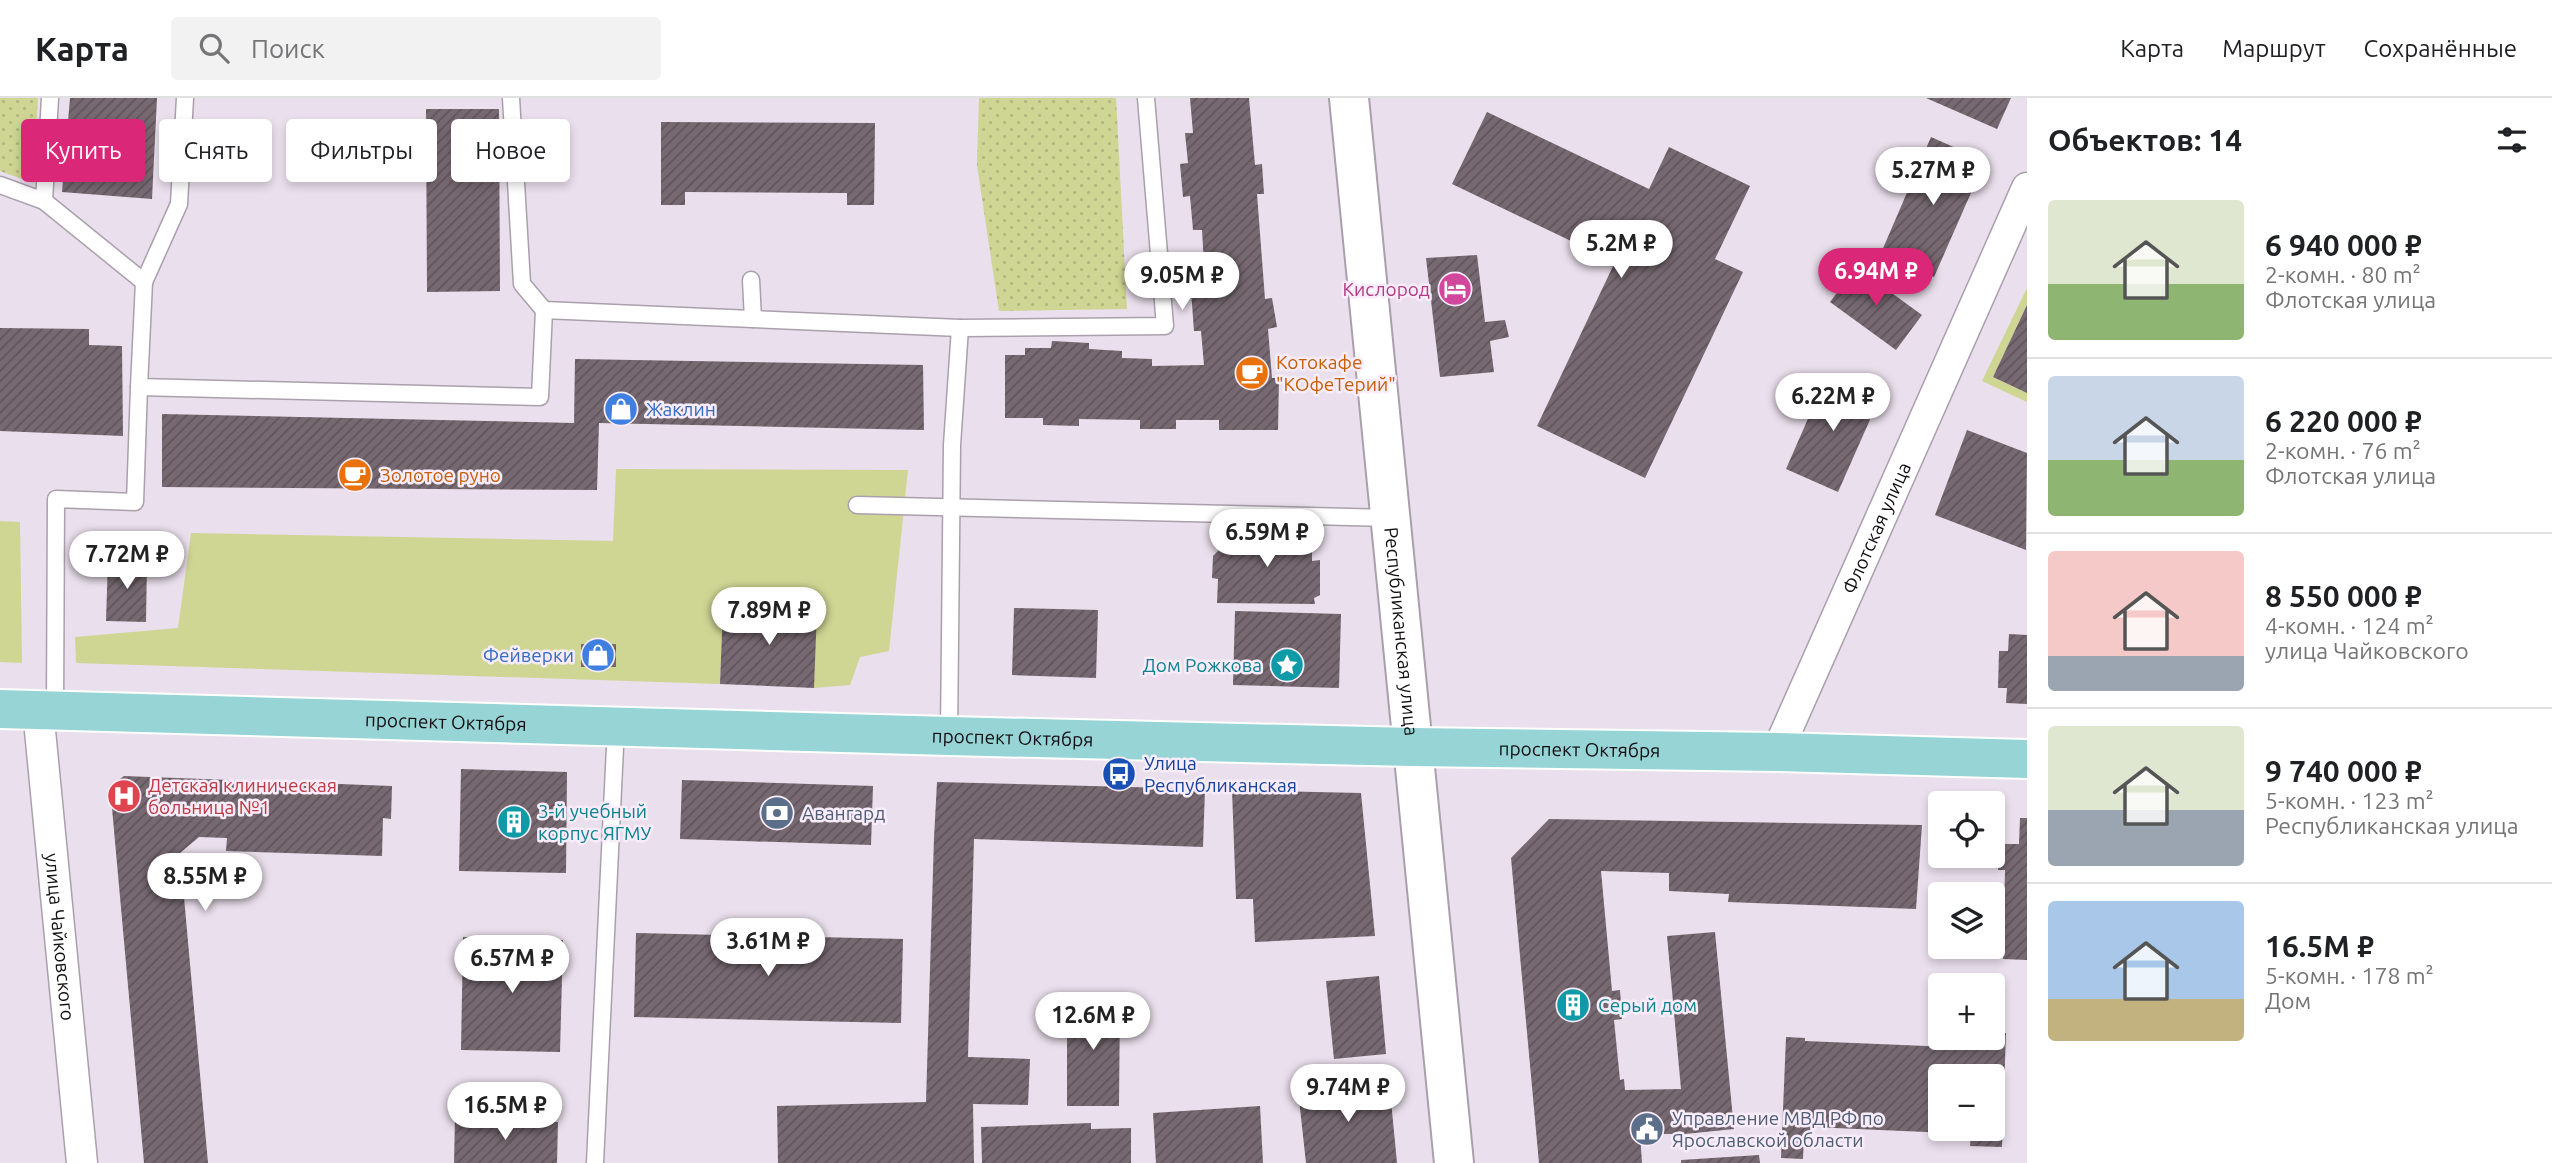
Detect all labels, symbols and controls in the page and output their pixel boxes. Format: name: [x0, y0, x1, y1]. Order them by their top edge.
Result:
search box: [171, 17, 661, 80]
icon: search: [195, 29, 233, 67]
text: Карта: [35, 30, 129, 67]
text: Поиск: [251, 34, 325, 63]
text: Карта: [2120, 35, 2184, 62]
text: Маршрут: [2222, 35, 2326, 62]
text: Сохранённые: [2364, 35, 2517, 62]
chip: Купить: [21, 119, 145, 182]
chip: Снять: [159, 119, 272, 182]
chip: Фильтры: [286, 119, 437, 182]
chip: Новое: [451, 119, 570, 182]
icon: filters: [2493, 121, 2531, 159]
text: Объектов: 14: [2048, 123, 2242, 157]
pin: 5.27M ₽: [1868, 148, 1998, 207]
text: 5.27M ₽: [1891, 157, 1975, 182]
pin: 5.2M ₽: [1564, 220, 1678, 280]
icon: home: [2104, 228, 2188, 312]
text: 6 940 000 ₽: [2265, 228, 2422, 262]
text: 5.2M ₽: [1586, 230, 1656, 255]
pin: 6.94M ₽: [1811, 248, 1941, 308]
pin: 9.05M ₽: [1117, 252, 1247, 312]
text: 6.94M ₽: [1834, 258, 1918, 283]
text: 9.05M ₽: [1140, 262, 1224, 287]
text: 2-комн. · 80 m²: [2265, 262, 2421, 287]
hotel icon: Кислород: [1436, 270, 1474, 308]
place label: Кислород: [1342, 278, 1430, 300]
text: Флотская улица: [2265, 287, 2436, 312]
place label: Котокафе "КОфеТерий": [1276, 351, 1396, 395]
cafe icon: Котокафе "КОфеТерий": [1233, 354, 1271, 392]
pin: 6.22M ₽: [1768, 374, 1898, 433]
text: 6.22M ₽: [1791, 383, 1875, 408]
shop icon: Жаклин: [602, 390, 640, 428]
place label: Жаклин: [646, 398, 716, 420]
icon: home: [2104, 404, 2188, 488]
text: 6 220 000 ₽: [2265, 404, 2422, 438]
text: 2-комн. · 76 m²: [2265, 438, 2421, 463]
cafe icon: Золотое руно: [336, 456, 374, 494]
street label: Флотская улица: [1838, 459, 1915, 597]
text: Флотская улица: [2265, 463, 2436, 488]
place label: Золотое руно: [380, 464, 501, 486]
pin: 6.59M ₽: [1202, 510, 1332, 569]
text: 6.59M ₽: [1225, 519, 1309, 544]
street label: Республиканская улица: [1380, 526, 1423, 737]
pin: 7.72M ₽: [62, 532, 192, 591]
text: 7.72M ₽: [85, 541, 169, 566]
icon: home: [2104, 579, 2188, 663]
text: 8 550 000 ₽: [2265, 579, 2422, 613]
pin: 7.89M ₽: [704, 588, 834, 647]
text: 7.89M ₽: [727, 597, 811, 622]
text: 4-комн. · 124 m²: [2265, 613, 2434, 638]
shop icon: Фейверки: [579, 636, 617, 674]
text: улица Чайковского: [2265, 638, 2469, 663]
place label: Фейверки: [483, 644, 574, 666]
place icon: Дом Рожкова: [1268, 646, 1306, 684]
place label: Дом Рожкова: [1143, 654, 1262, 676]
street label: проспект Октября: [365, 708, 527, 735]
street label: проспект Октября: [931, 725, 1094, 750]
street label: проспект Октября: [1498, 737, 1660, 761]
place label: Улица Республиканская: [1144, 752, 1297, 796]
icon: home: [2104, 754, 2188, 838]
text: 9 740 000 ₽: [2265, 754, 2422, 788]
bus stop icon: Улица Республиканская: [1100, 755, 1138, 793]
place label: Детская клиническая больница №1: [148, 774, 337, 818]
hospital icon: Детская клиническая больница №1: [105, 777, 143, 815]
text: 5-комн. · 123 m²: [2265, 788, 2434, 813]
map controls: [1928, 791, 2005, 1141]
button: locate: [1928, 791, 2005, 868]
bank icon: Авангард: [758, 794, 796, 832]
place label: 3-й учебный корпус ЯГМУ: [538, 800, 651, 844]
place label: Авангард: [802, 802, 885, 824]
building icon: 3-й учебный корпус ЯГМУ: [495, 803, 533, 841]
text: Республиканская улица: [2265, 813, 2519, 838]
street label: улица Чайковского: [41, 852, 79, 1022]
pin: 8.55M ₽: [140, 854, 270, 913]
text: 8.55M ₽: [163, 863, 247, 888]
button: layers: [1928, 882, 2005, 959]
pin: 3.61M ₽: [703, 918, 833, 978]
text: 3.61M ₽: [726, 928, 810, 953]
icon: home: [2104, 929, 2188, 1013]
text: 16.5M ₽: [2265, 929, 2374, 963]
pin: 6.57M ₽: [447, 936, 577, 995]
text: 6.57M ₽: [470, 945, 554, 970]
text: 5-комн. · 178 m²: [2265, 963, 2434, 988]
button: +: [1928, 973, 2005, 1050]
building icon: Серый дом: [1554, 986, 1592, 1024]
text: Дом: [2265, 988, 2311, 1013]
pin: 12.6M ₽: [1028, 992, 1158, 1052]
place label: Серый дом: [1598, 994, 1697, 1016]
text: 12.6M ₽: [1051, 1002, 1135, 1027]
button: −: [1928, 1064, 2005, 1141]
pin: 9.74M ₽: [1283, 1065, 1413, 1124]
text: 9.74M ₽: [1306, 1074, 1390, 1099]
pin: 16.5M ₽: [440, 1082, 570, 1142]
text: 16.5M ₽: [463, 1092, 547, 1117]
place label: Управление МВД РФ по Ярославской области: [1672, 1107, 1884, 1151]
public building icon: Управление МВД РФ по Ярославской области: [1628, 1110, 1666, 1148]

